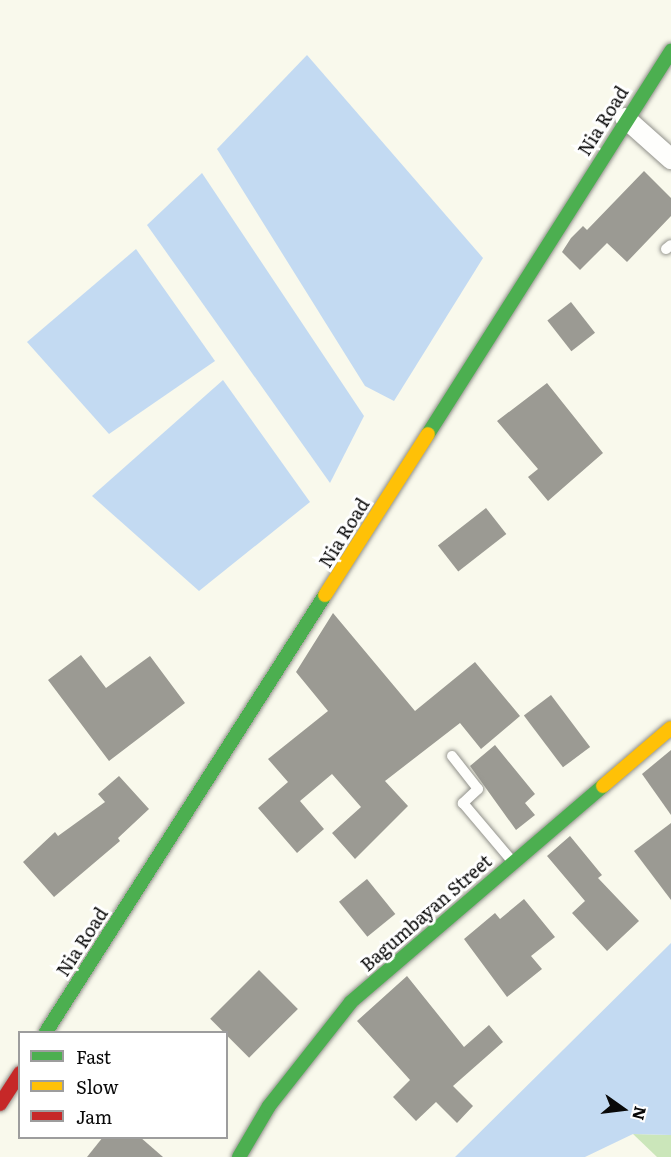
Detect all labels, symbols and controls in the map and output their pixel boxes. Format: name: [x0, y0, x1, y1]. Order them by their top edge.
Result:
street label: Nia Road: [573, 82, 633, 160]
street label: Nia Road: [314, 494, 374, 572]
street label: Bagumbayan Street: [356, 850, 496, 976]
street label: Nia Road: [52, 904, 112, 980]
legend: [18, 1031, 228, 1139]
text: Fast: [76, 1043, 111, 1070]
text: Slow: [76, 1073, 118, 1100]
north arrow: [593, 1079, 653, 1139]
text: Jam: [76, 1103, 112, 1130]
text: N: [627, 1104, 654, 1123]

